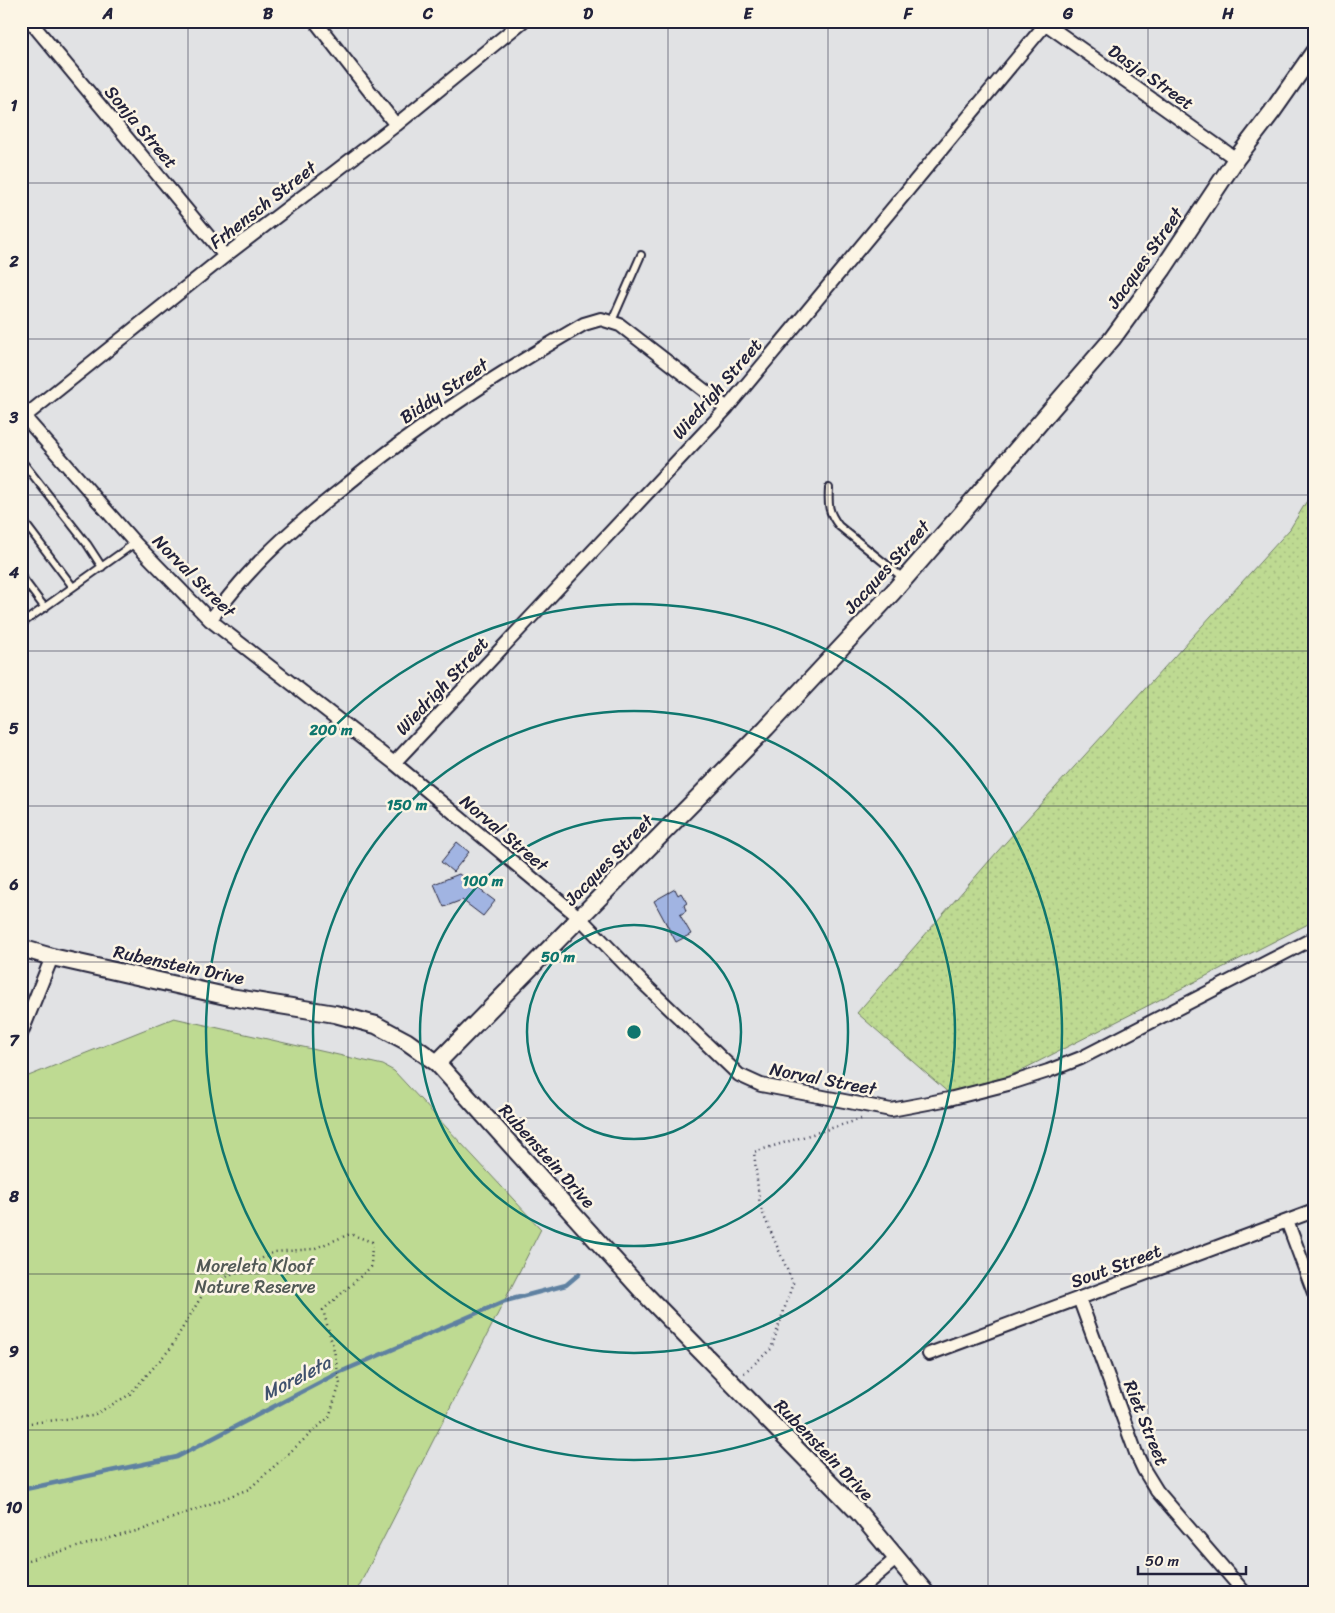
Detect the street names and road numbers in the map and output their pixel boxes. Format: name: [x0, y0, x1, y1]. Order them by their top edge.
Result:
street label: Dasja Street: [1101, 35, 1201, 119]
street label: Sonja Street: [96, 78, 186, 176]
street label: Frhensch Street: [202, 152, 324, 257]
street label: Jacques Street: [1098, 200, 1192, 316]
street label: Wiedrigh Street: [664, 331, 771, 447]
street label: Biddy Street: [393, 349, 496, 433]
street label: Jacques Street: [835, 512, 939, 622]
street label: Norval Street: [145, 527, 244, 626]
street label: Wiedrigh Street: [387, 629, 497, 743]
street label: Norval Street: [452, 786, 556, 880]
street label: Jacques Street: [556, 806, 662, 914]
street label: Rubenstein Drive: [111, 936, 248, 995]
street label: Norval Street: [767, 1053, 880, 1105]
street label: Rubenstein Drive: [491, 1096, 604, 1216]
street label: Sout Street: [1066, 1235, 1166, 1297]
street label: Riet Street: [1114, 1375, 1178, 1471]
street label: Rubenstein Drive: [766, 1391, 882, 1509]

